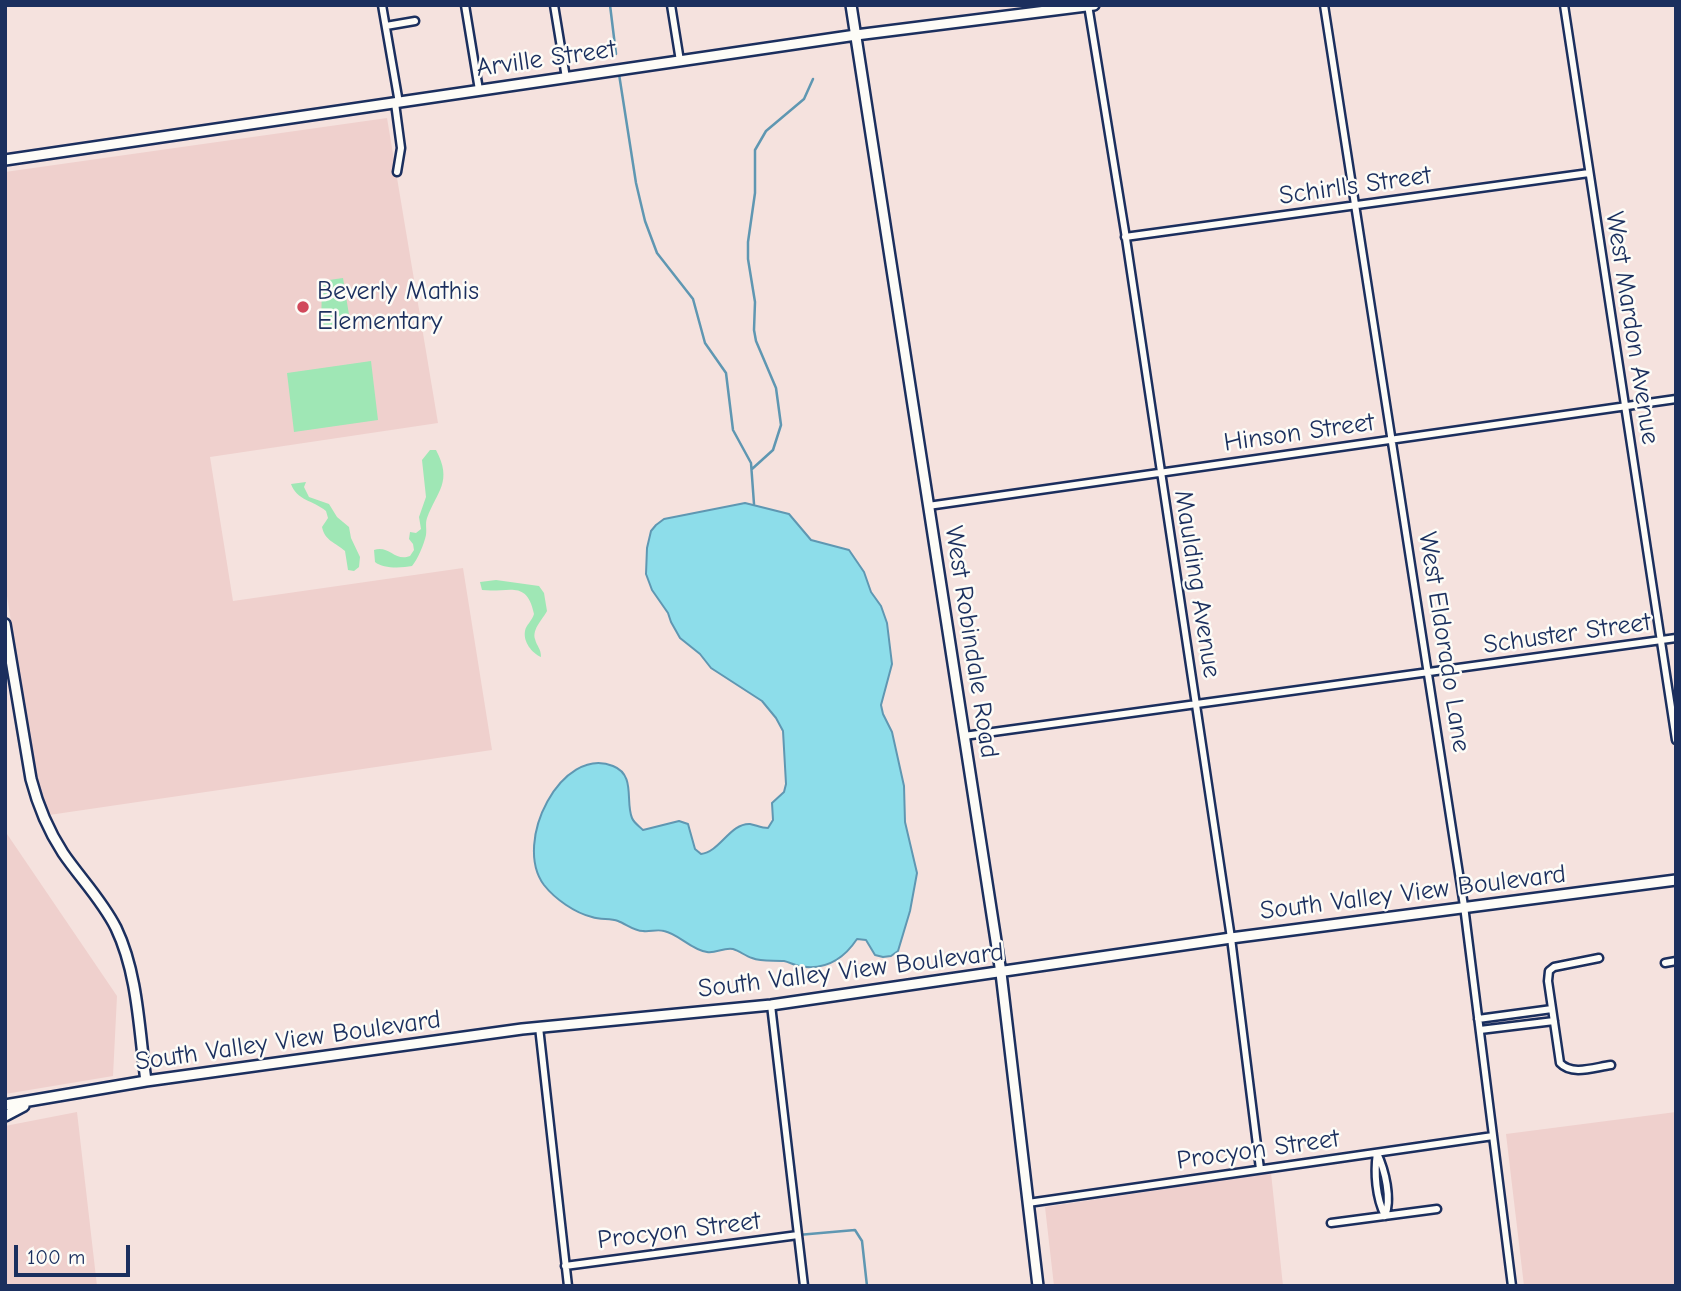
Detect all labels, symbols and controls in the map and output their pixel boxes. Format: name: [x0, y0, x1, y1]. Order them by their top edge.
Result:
street label: Arville Street: [474, 34, 618, 84]
street label: Schirlls Street: [1277, 160, 1433, 212]
street label: West Mardon Avenue: [1598, 209, 1666, 447]
place label: Beverly Mathis Elementary: [317, 276, 479, 338]
marker: Beverly Mathis Elementary: [295, 299, 311, 315]
street label: Hinson Street: [1222, 407, 1376, 459]
street label: Maulding Avenue: [1167, 488, 1227, 680]
street label: West Robindale Road: [937, 524, 1005, 760]
street label: West Eldorado Lane: [1411, 530, 1477, 754]
street label: Schuster Street: [1481, 607, 1653, 661]
street label: South Valley View Boulevard: [1258, 859, 1568, 927]
street label: South Valley View Boulevard: [696, 937, 1006, 1005]
street label: South Valley View Boulevard: [133, 1004, 443, 1078]
street label: Procyon Street: [1175, 1123, 1341, 1177]
street label: Procyon Street: [596, 1206, 762, 1256]
scale bar: [18, 1232, 133, 1276]
text: 100 m: [27, 1245, 85, 1269]

